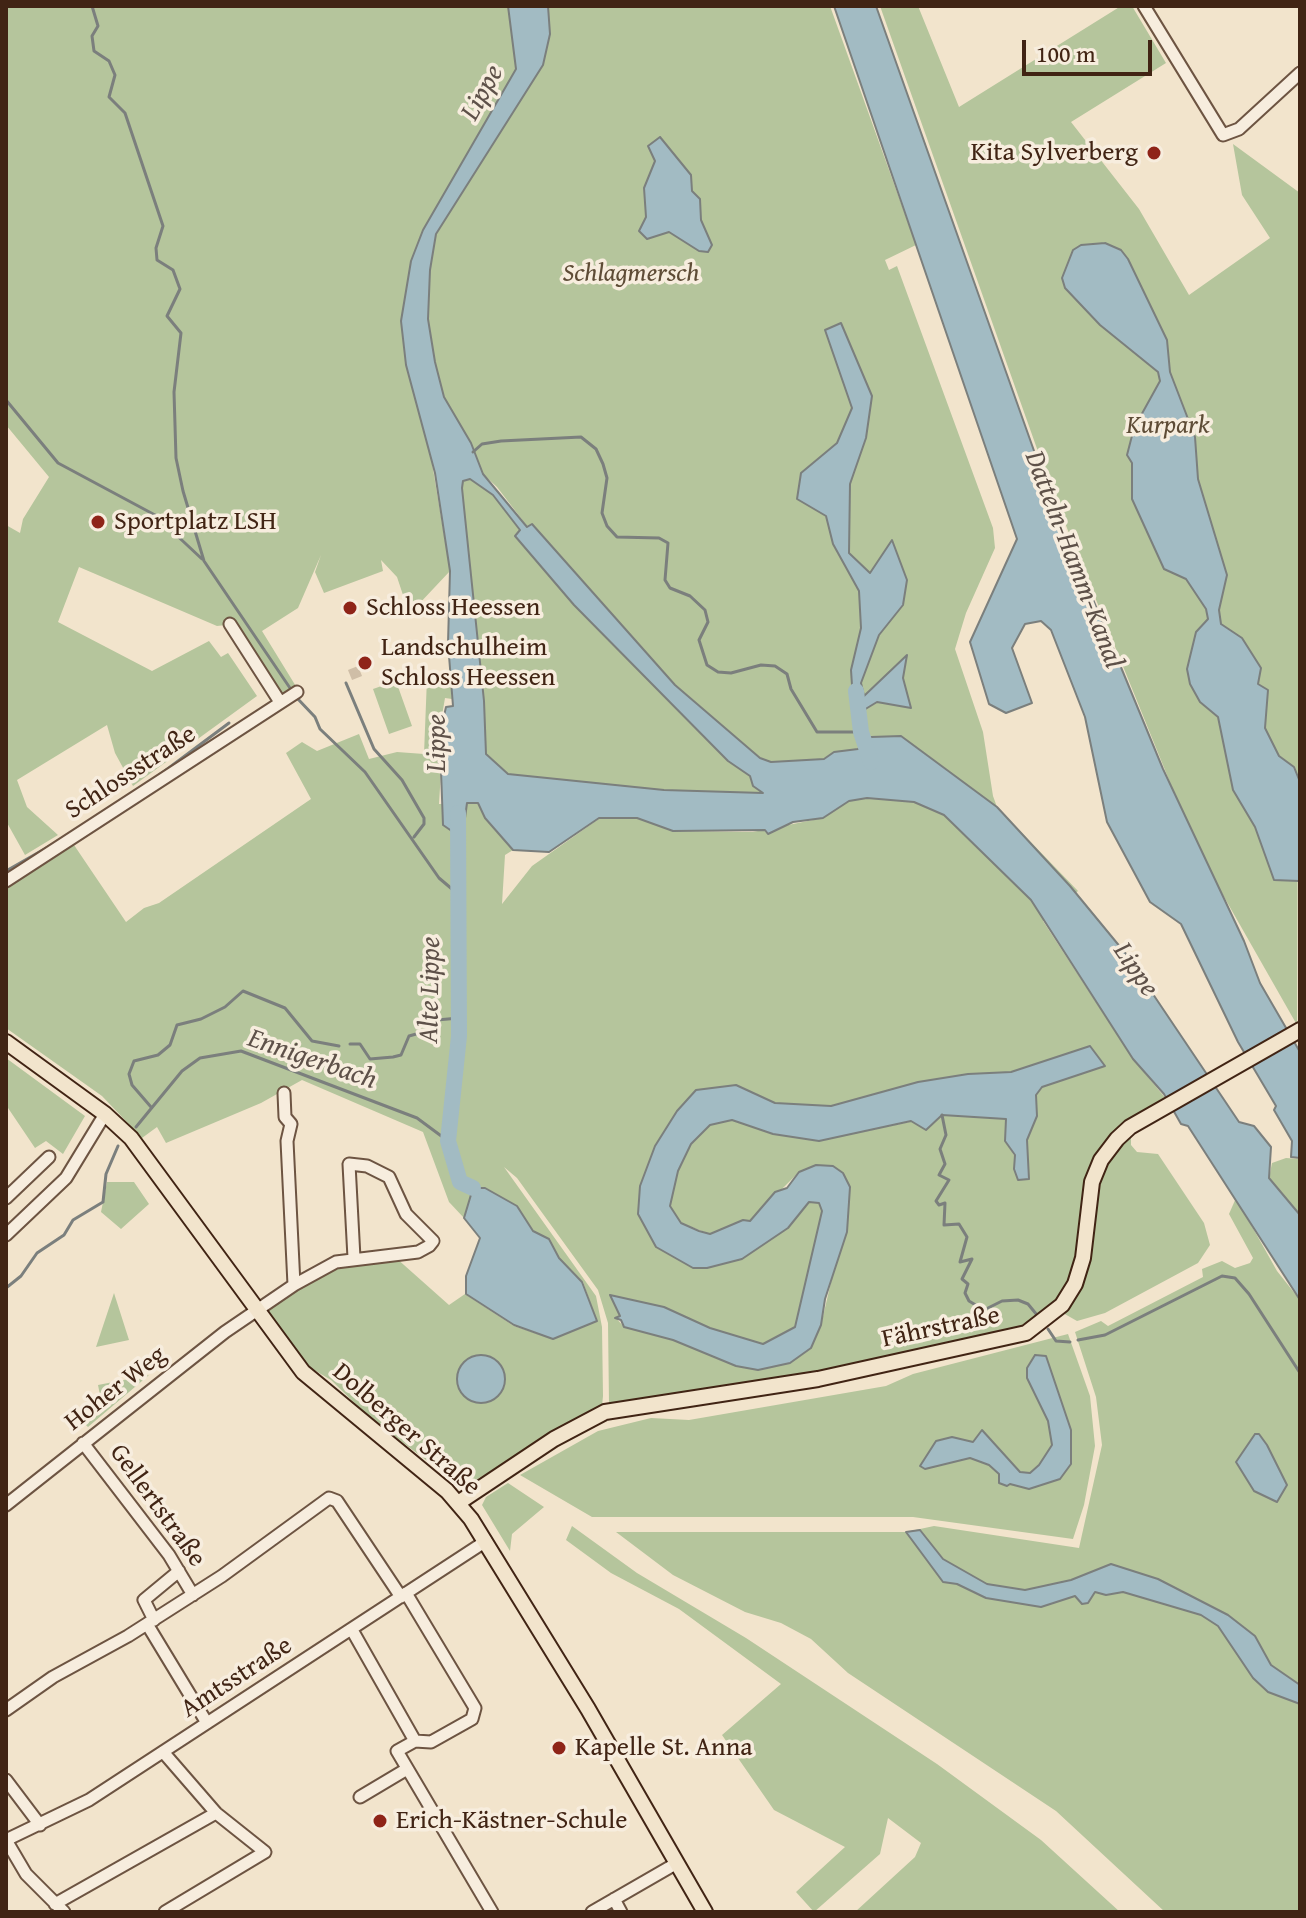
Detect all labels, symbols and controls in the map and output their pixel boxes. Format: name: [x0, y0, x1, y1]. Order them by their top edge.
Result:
scale bar: [1026, 24, 1156, 74]
text: 100 m: [1036, 36, 1096, 71]
water label: Lippe: [454, 59, 512, 127]
place label: Kita Sylverberg: [971, 137, 1138, 169]
marker: Kita Sylverberg: [1145, 144, 1163, 162]
park label: Schlagmersch: [563, 258, 699, 290]
park label: Kurpark: [1126, 410, 1210, 442]
water label: Datteln-Hamm-Kanal: [1016, 447, 1130, 673]
place label: Sportplatz LSH: [114, 506, 276, 538]
marker: Sportplatz LSH: [89, 513, 107, 531]
place label: Schloss Heessen: [366, 592, 540, 624]
marker: Schloss Heessen: [341, 599, 359, 617]
place label: Landschulheim Schloss Heessen: [381, 632, 555, 694]
marker: Landschulheim Schloss Heessen: [356, 654, 374, 672]
water label: Lippe: [421, 714, 455, 772]
street label: Schlossstraße: [60, 719, 202, 827]
water label: Alte Lippe: [413, 936, 449, 1044]
water label: Lippe: [1105, 936, 1165, 1004]
water label: Ennigerbach: [243, 1022, 381, 1098]
street label: Fährstraße: [879, 1300, 1003, 1356]
street label: Hoher Weg: [59, 1340, 173, 1438]
street label: Dolberger Straße: [325, 1357, 487, 1503]
street label: Gellertstraße: [102, 1439, 212, 1573]
street label: Amtsstraße: [176, 1631, 298, 1725]
place label: Kapelle St. Anna: [575, 1732, 753, 1764]
marker: Kapelle St. Anna: [550, 1739, 568, 1757]
place label: Erich-Kästner-Schule: [396, 1805, 627, 1837]
marker: Erich-Kästner-Schule: [371, 1812, 389, 1830]

